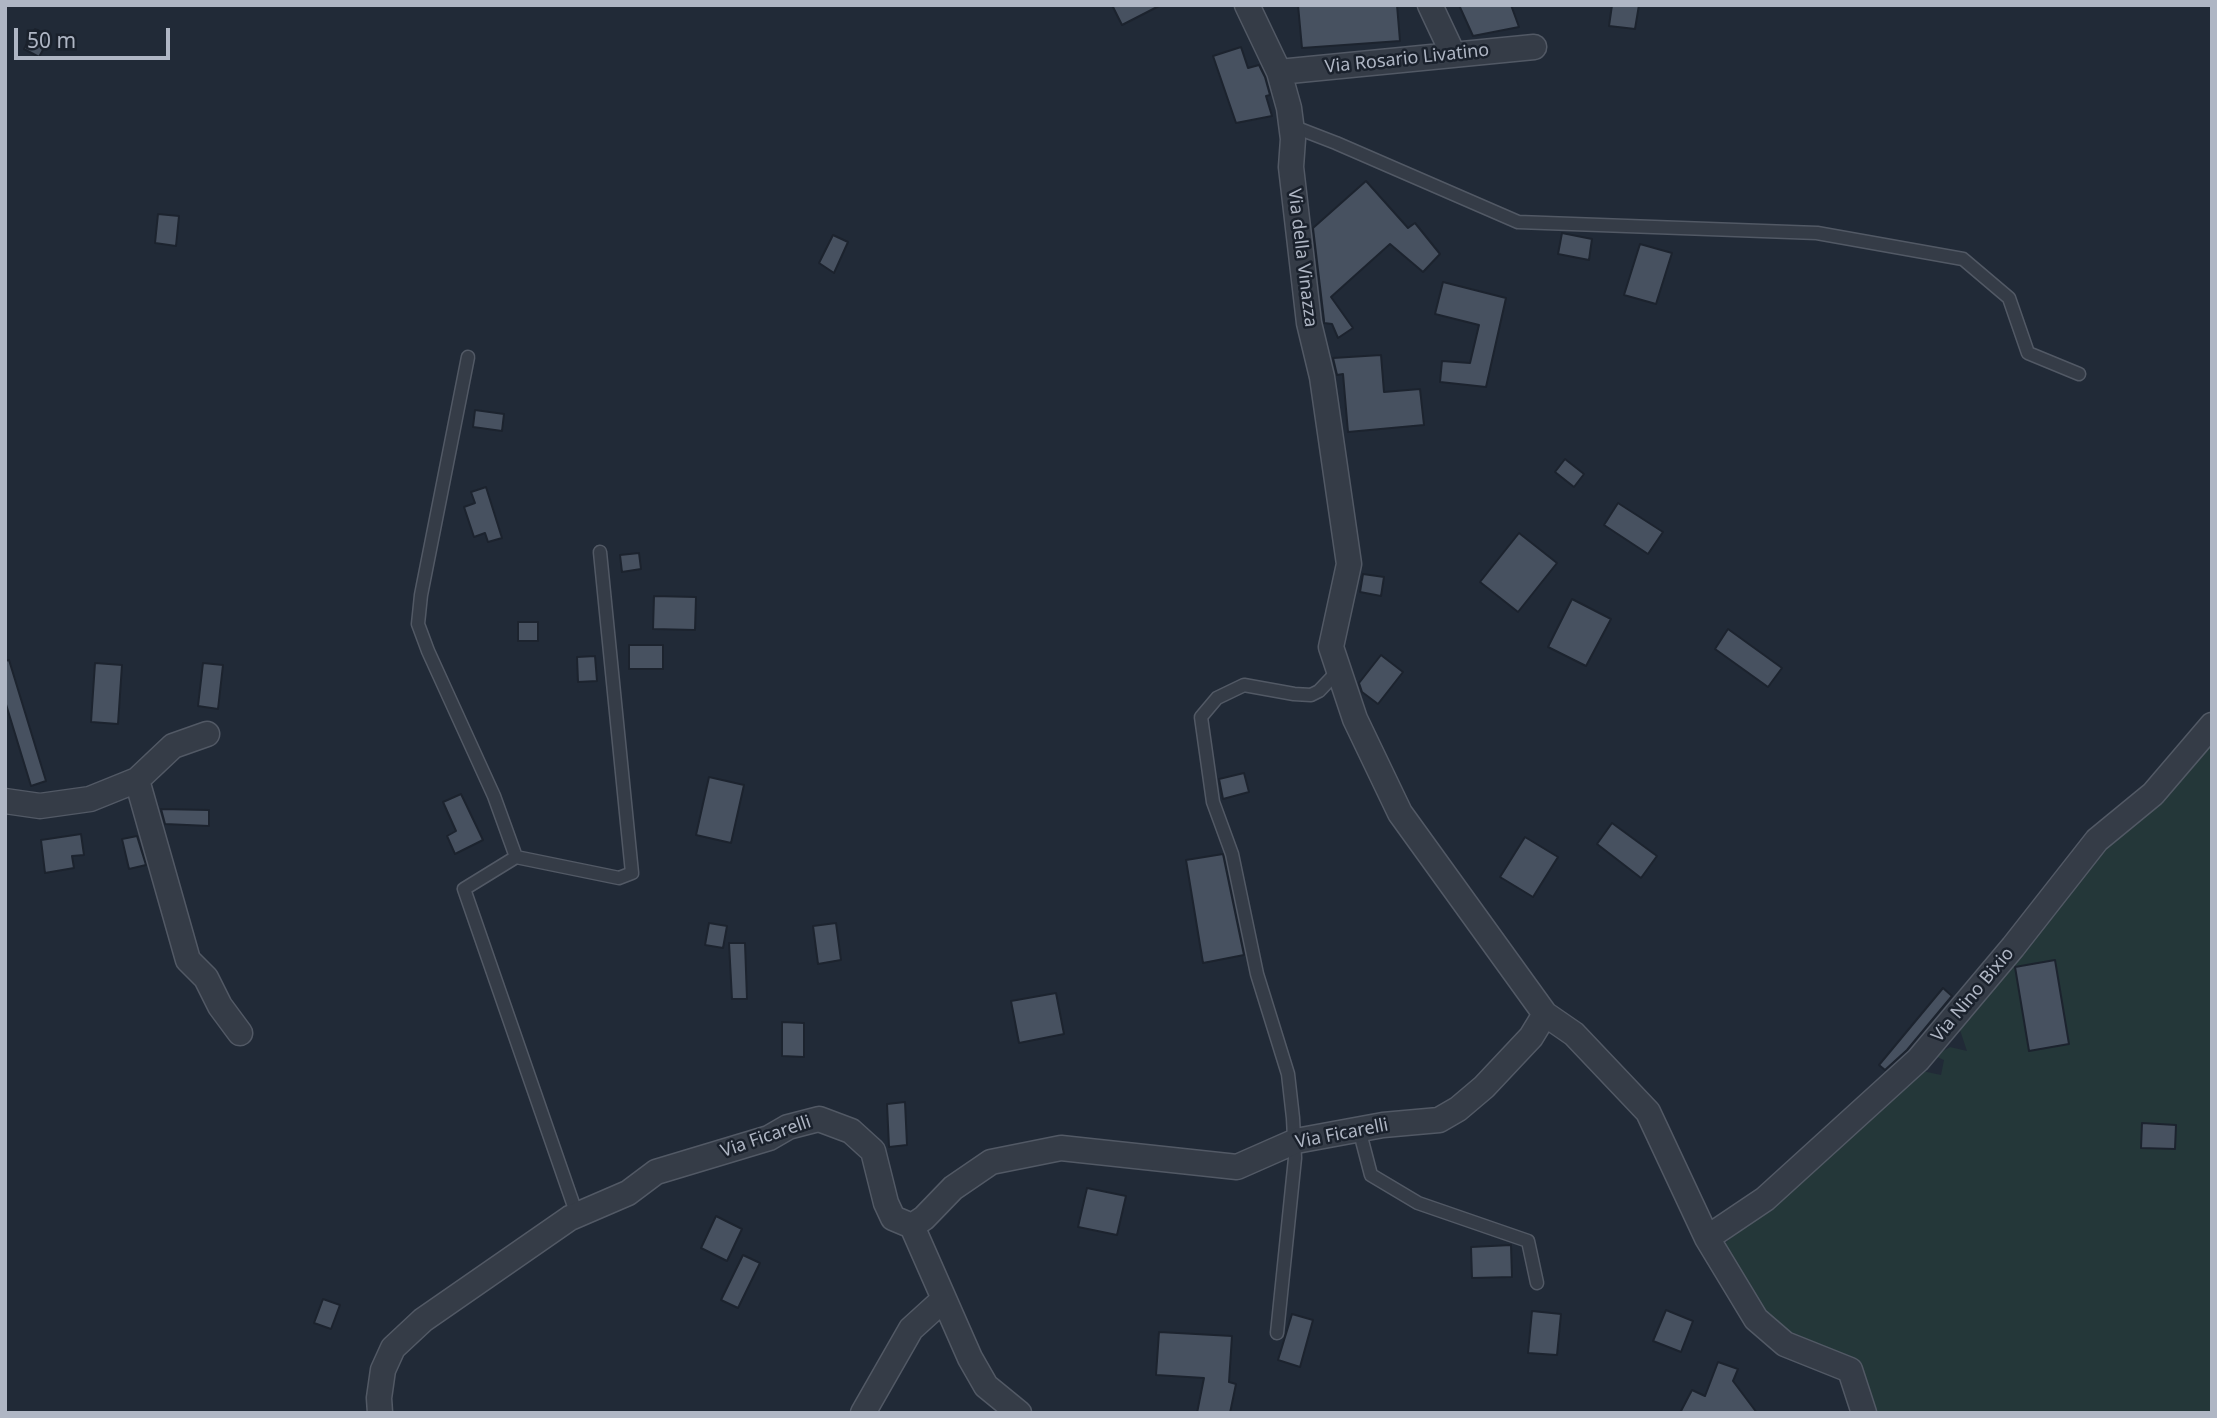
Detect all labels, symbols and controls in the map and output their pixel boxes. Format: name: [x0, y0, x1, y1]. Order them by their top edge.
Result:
scale bar: [18, 14, 173, 58]
text: 50 m: [27, 26, 76, 54]
street label: Via Rosario Livatino: [1324, 40, 1490, 78]
street label: Via della Vinazza: [1283, 188, 1321, 328]
street label: Via Nino Bixio: [1927, 943, 2019, 1047]
street label: Via Ficarelli: [718, 1111, 814, 1163]
street label: Via Ficarelli: [1294, 1114, 1390, 1154]

